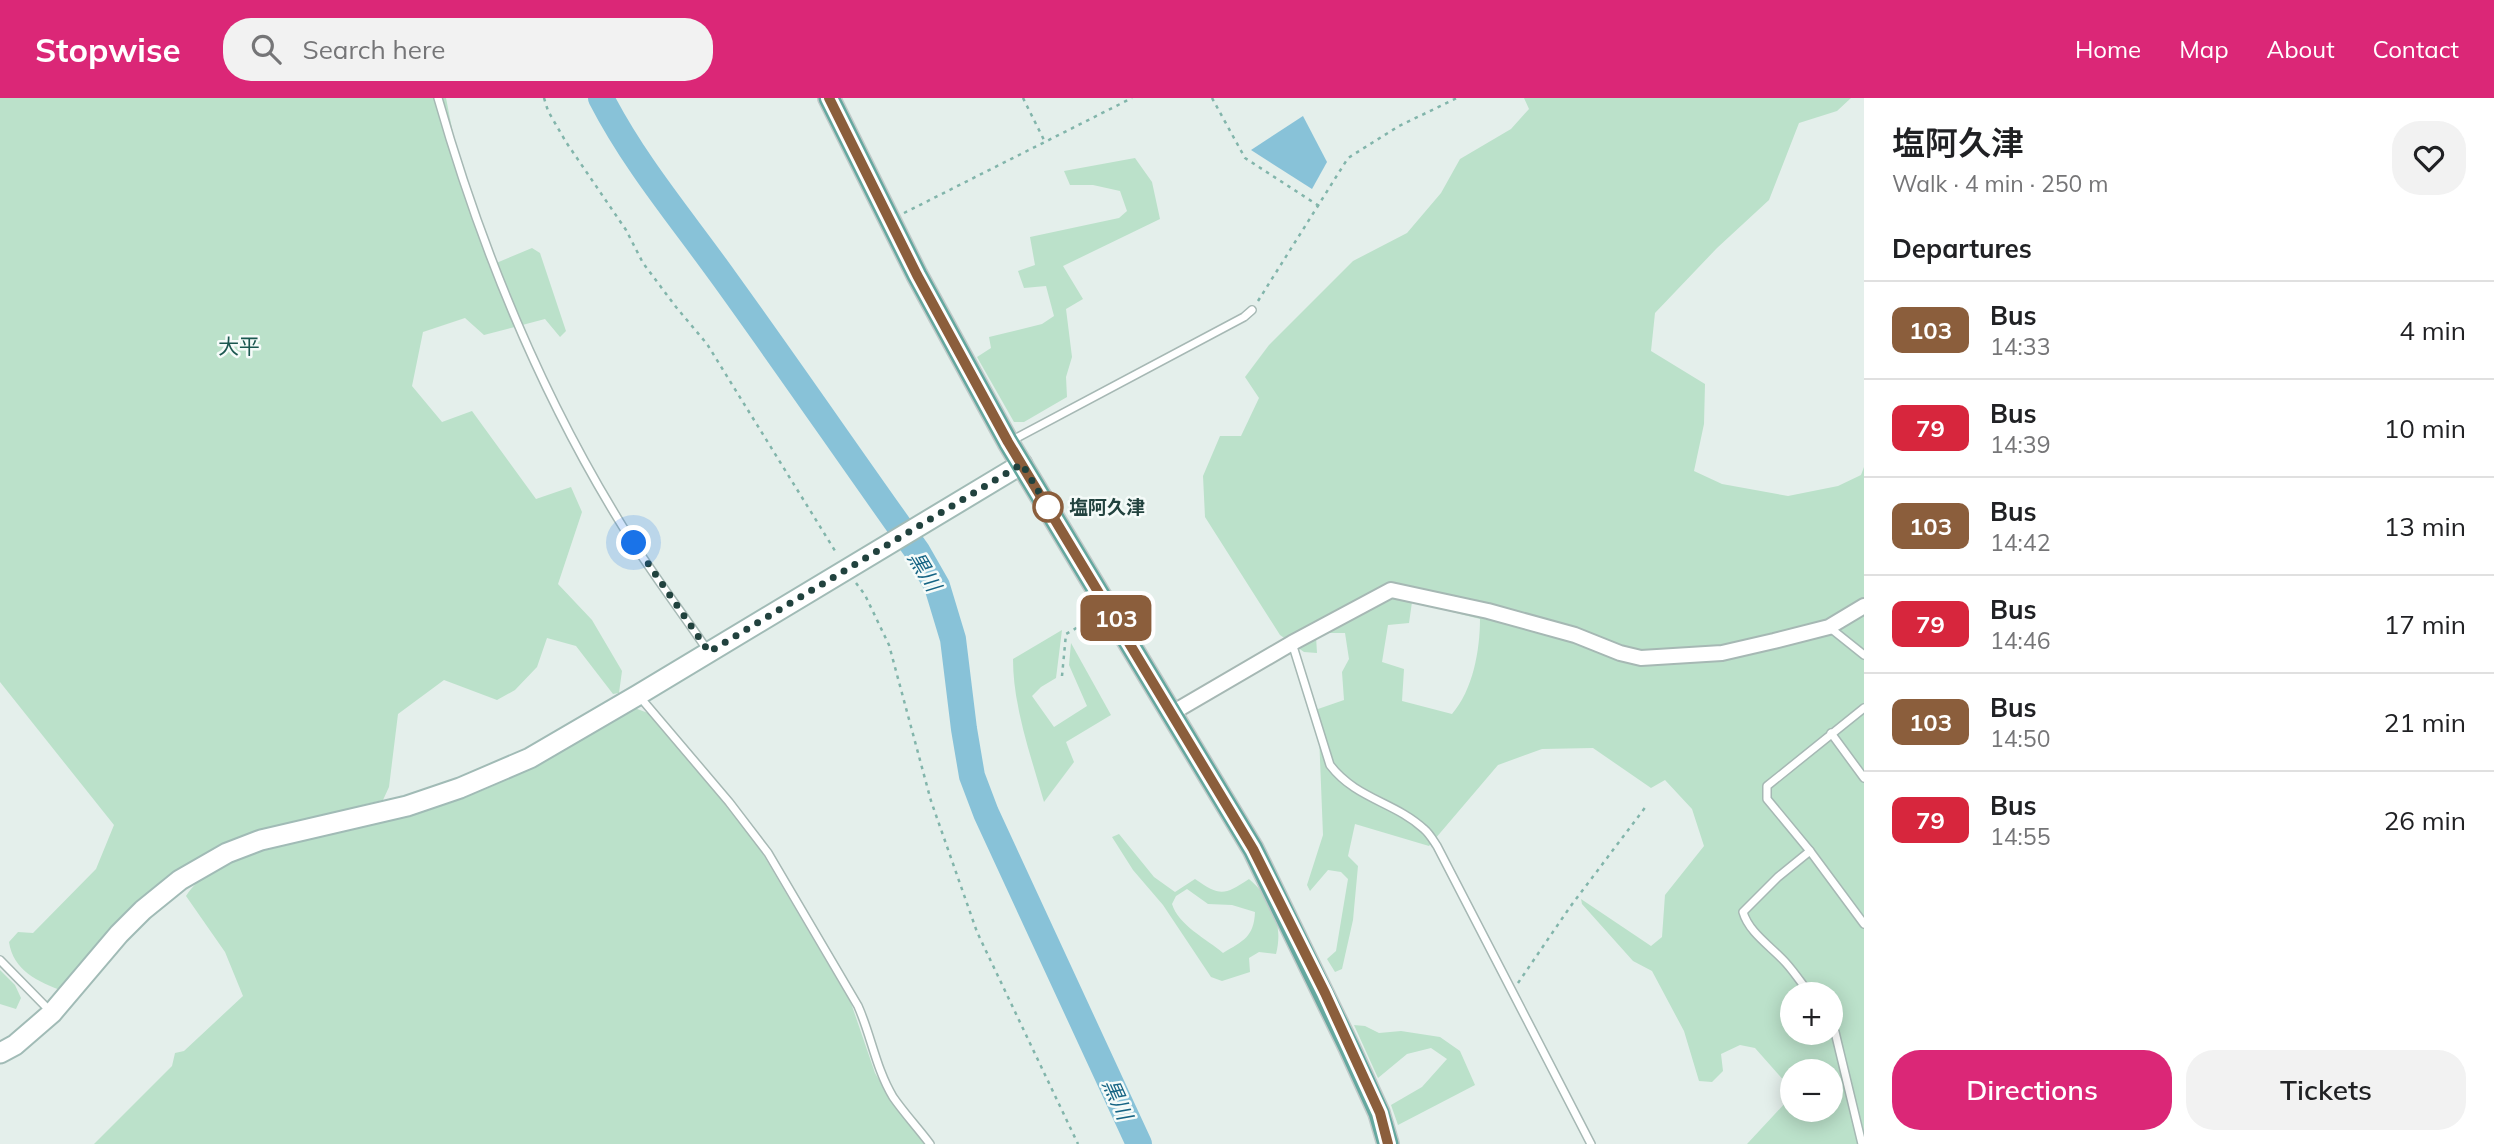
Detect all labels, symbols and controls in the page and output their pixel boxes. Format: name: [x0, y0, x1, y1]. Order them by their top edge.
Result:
search box: [223, 18, 713, 81]
text: Stopwise: [35, 29, 181, 70]
icon: search: [247, 30, 285, 68]
text: Search here: [303, 33, 445, 66]
text: Home: [2075, 34, 2141, 64]
text: Map: [2179, 34, 2229, 64]
text: About: [2267, 34, 2335, 64]
text: Contact: [2373, 34, 2459, 64]
button: heart: [2392, 121, 2466, 195]
text: 塩阿久津: [1892, 122, 2024, 163]
text: Walk · 4 min · 250 m: [1892, 169, 2109, 198]
text: Departures: [1892, 232, 2032, 265]
text: Bus: [1990, 299, 2036, 332]
text: 4 min: [2399, 314, 2466, 347]
text: 103: [1909, 315, 1952, 345]
text: 14:33: [1990, 332, 2050, 361]
district label: 大平: [218, 333, 260, 359]
text: Bus: [1990, 397, 2036, 430]
text: 10 min: [2384, 412, 2466, 445]
text: 79: [1916, 413, 1945, 443]
text: 14:39: [1990, 430, 2050, 459]
marker: 塩阿久津: [1033, 492, 1063, 522]
place label: 塩阿久津: [1069, 495, 1145, 519]
text: Bus: [1990, 495, 2036, 528]
text: 13 min: [2384, 510, 2466, 543]
text: 103: [1909, 511, 1952, 541]
your location: [616, 525, 651, 560]
text: 14:42: [1990, 528, 2050, 557]
water label: 黒川: [903, 546, 948, 597]
text: Bus: [1990, 593, 2036, 626]
line badge: 103: [1076, 595, 1156, 641]
text: 103: [1094, 603, 1138, 633]
text: 17 min: [2384, 608, 2466, 641]
text: 79: [1916, 609, 1945, 639]
text: 14:46: [1990, 626, 2050, 655]
text: Bus: [1990, 691, 2036, 724]
text: 21 min: [2384, 706, 2466, 739]
text: 103: [1909, 707, 1952, 737]
text: 14:50: [1990, 724, 2050, 753]
text: Bus: [1990, 789, 2036, 822]
text: 26 min: [2384, 804, 2466, 837]
text: 79: [1916, 805, 1945, 835]
text: 14:55: [1990, 822, 2050, 851]
map controls: [1780, 982, 1843, 1122]
button: +: [1780, 982, 1843, 1045]
button: Directions: [1892, 1050, 2172, 1130]
button: Tickets: [2186, 1050, 2466, 1130]
button: −: [1780, 1059, 1843, 1122]
water label: 黒川: [1098, 1075, 1139, 1125]

